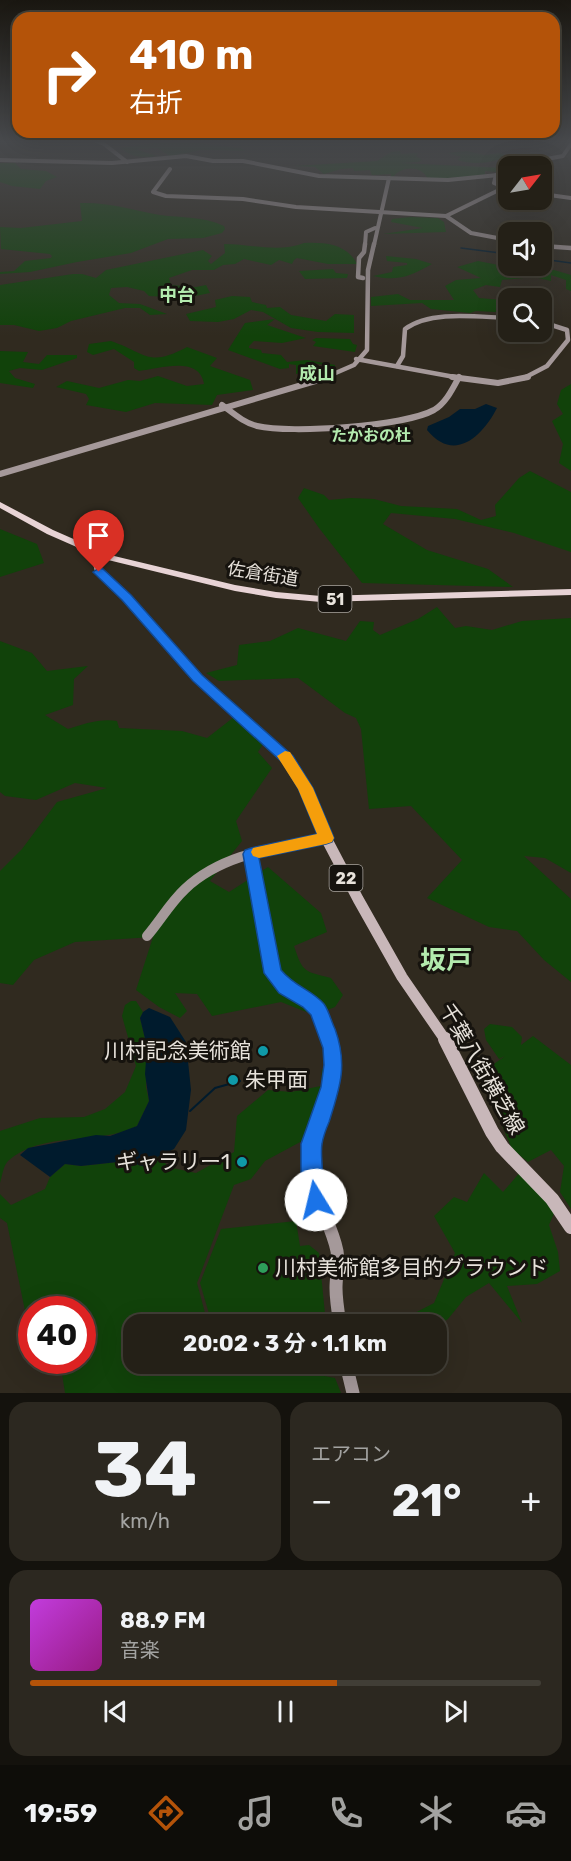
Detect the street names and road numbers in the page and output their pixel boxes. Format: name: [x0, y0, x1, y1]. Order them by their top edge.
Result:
street label: 佐倉街道: [226, 558, 300, 590]
road number: 51: [318, 586, 352, 612]
road number: 22: [330, 865, 362, 891]
street label: 千葉八街横芝線: [435, 999, 530, 1139]

